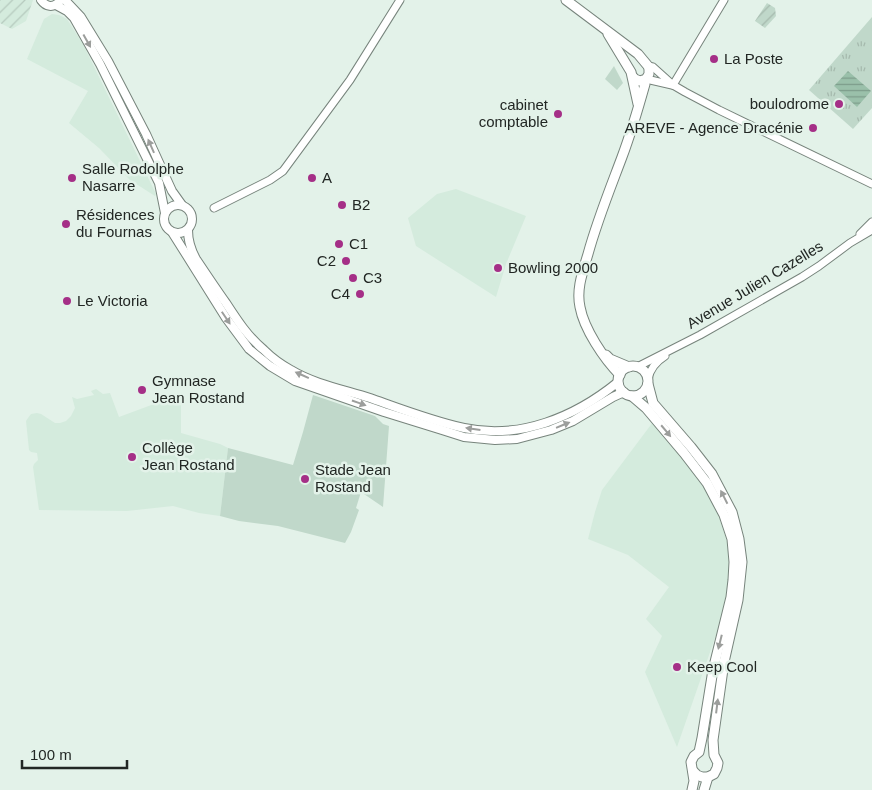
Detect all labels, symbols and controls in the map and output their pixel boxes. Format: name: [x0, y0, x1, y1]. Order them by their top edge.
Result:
one-way arrow: [83, 34, 91, 49]
place label: La Poste: [724, 50, 783, 67]
marker: La Poste: [708, 53, 720, 65]
place label: boulodrome: [750, 95, 829, 112]
place label: cabinet comptable: [479, 96, 549, 130]
marker: boulodrome: [833, 98, 845, 110]
marker: cabinet comptable: [552, 108, 564, 120]
place label: AREVE - Agence Dracénie: [625, 119, 803, 136]
marker: AREVE - Agence Dracénie: [807, 122, 819, 134]
one-way arrow: [147, 139, 155, 153]
place label: Salle Rodolphe Nasarre: [82, 160, 184, 194]
place label: A: [322, 169, 332, 186]
marker: Salle Rodolphe Nasarre: [66, 172, 78, 184]
marker: A: [306, 172, 318, 184]
place label: B2: [352, 196, 370, 213]
marker: B2: [336, 199, 348, 211]
place label: Résidences du Fournas: [76, 206, 154, 240]
marker: Résidences du Fournas: [60, 218, 72, 230]
place label: C1: [349, 235, 368, 252]
street label: Avenue Julien Cazelles: [684, 237, 826, 332]
marker: C1: [333, 238, 345, 250]
place label: C2: [317, 252, 336, 269]
marker: C2: [340, 255, 352, 267]
place label: Bowling 2000: [508, 259, 598, 276]
marker: Bowling 2000: [492, 262, 504, 274]
place label: C3: [363, 269, 382, 286]
marker: C3: [347, 272, 359, 284]
place label: C4: [331, 285, 350, 302]
marker: C4: [354, 288, 366, 300]
place label: Le Victoria: [77, 292, 148, 309]
marker: Le Victoria: [61, 295, 73, 307]
one-way arrow: [221, 311, 231, 325]
one-way arrow: [295, 371, 309, 379]
place label: Gymnase Jean Rostand: [152, 372, 245, 406]
marker: Gymnase Jean Rostand: [136, 384, 148, 396]
one-way arrow: [352, 400, 367, 408]
one-way arrow: [556, 421, 570, 429]
one-way arrow: [660, 424, 671, 437]
one-way arrow: [465, 425, 481, 433]
place label: Collège Jean Rostand: [142, 439, 235, 473]
marker: Collège Jean Rostand: [126, 451, 138, 463]
place label: Stade Jean Rostand: [315, 461, 391, 495]
marker: Stade Jean Rostand: [299, 473, 311, 485]
one-way arrow: [720, 490, 728, 504]
one-way arrow: [716, 634, 724, 649]
place label: Keep Cool: [687, 658, 757, 675]
marker: Keep Cool: [671, 661, 683, 673]
one-way arrow: [713, 698, 721, 714]
scale bar: [22, 738, 128, 770]
text: 100 m: [30, 746, 72, 763]

